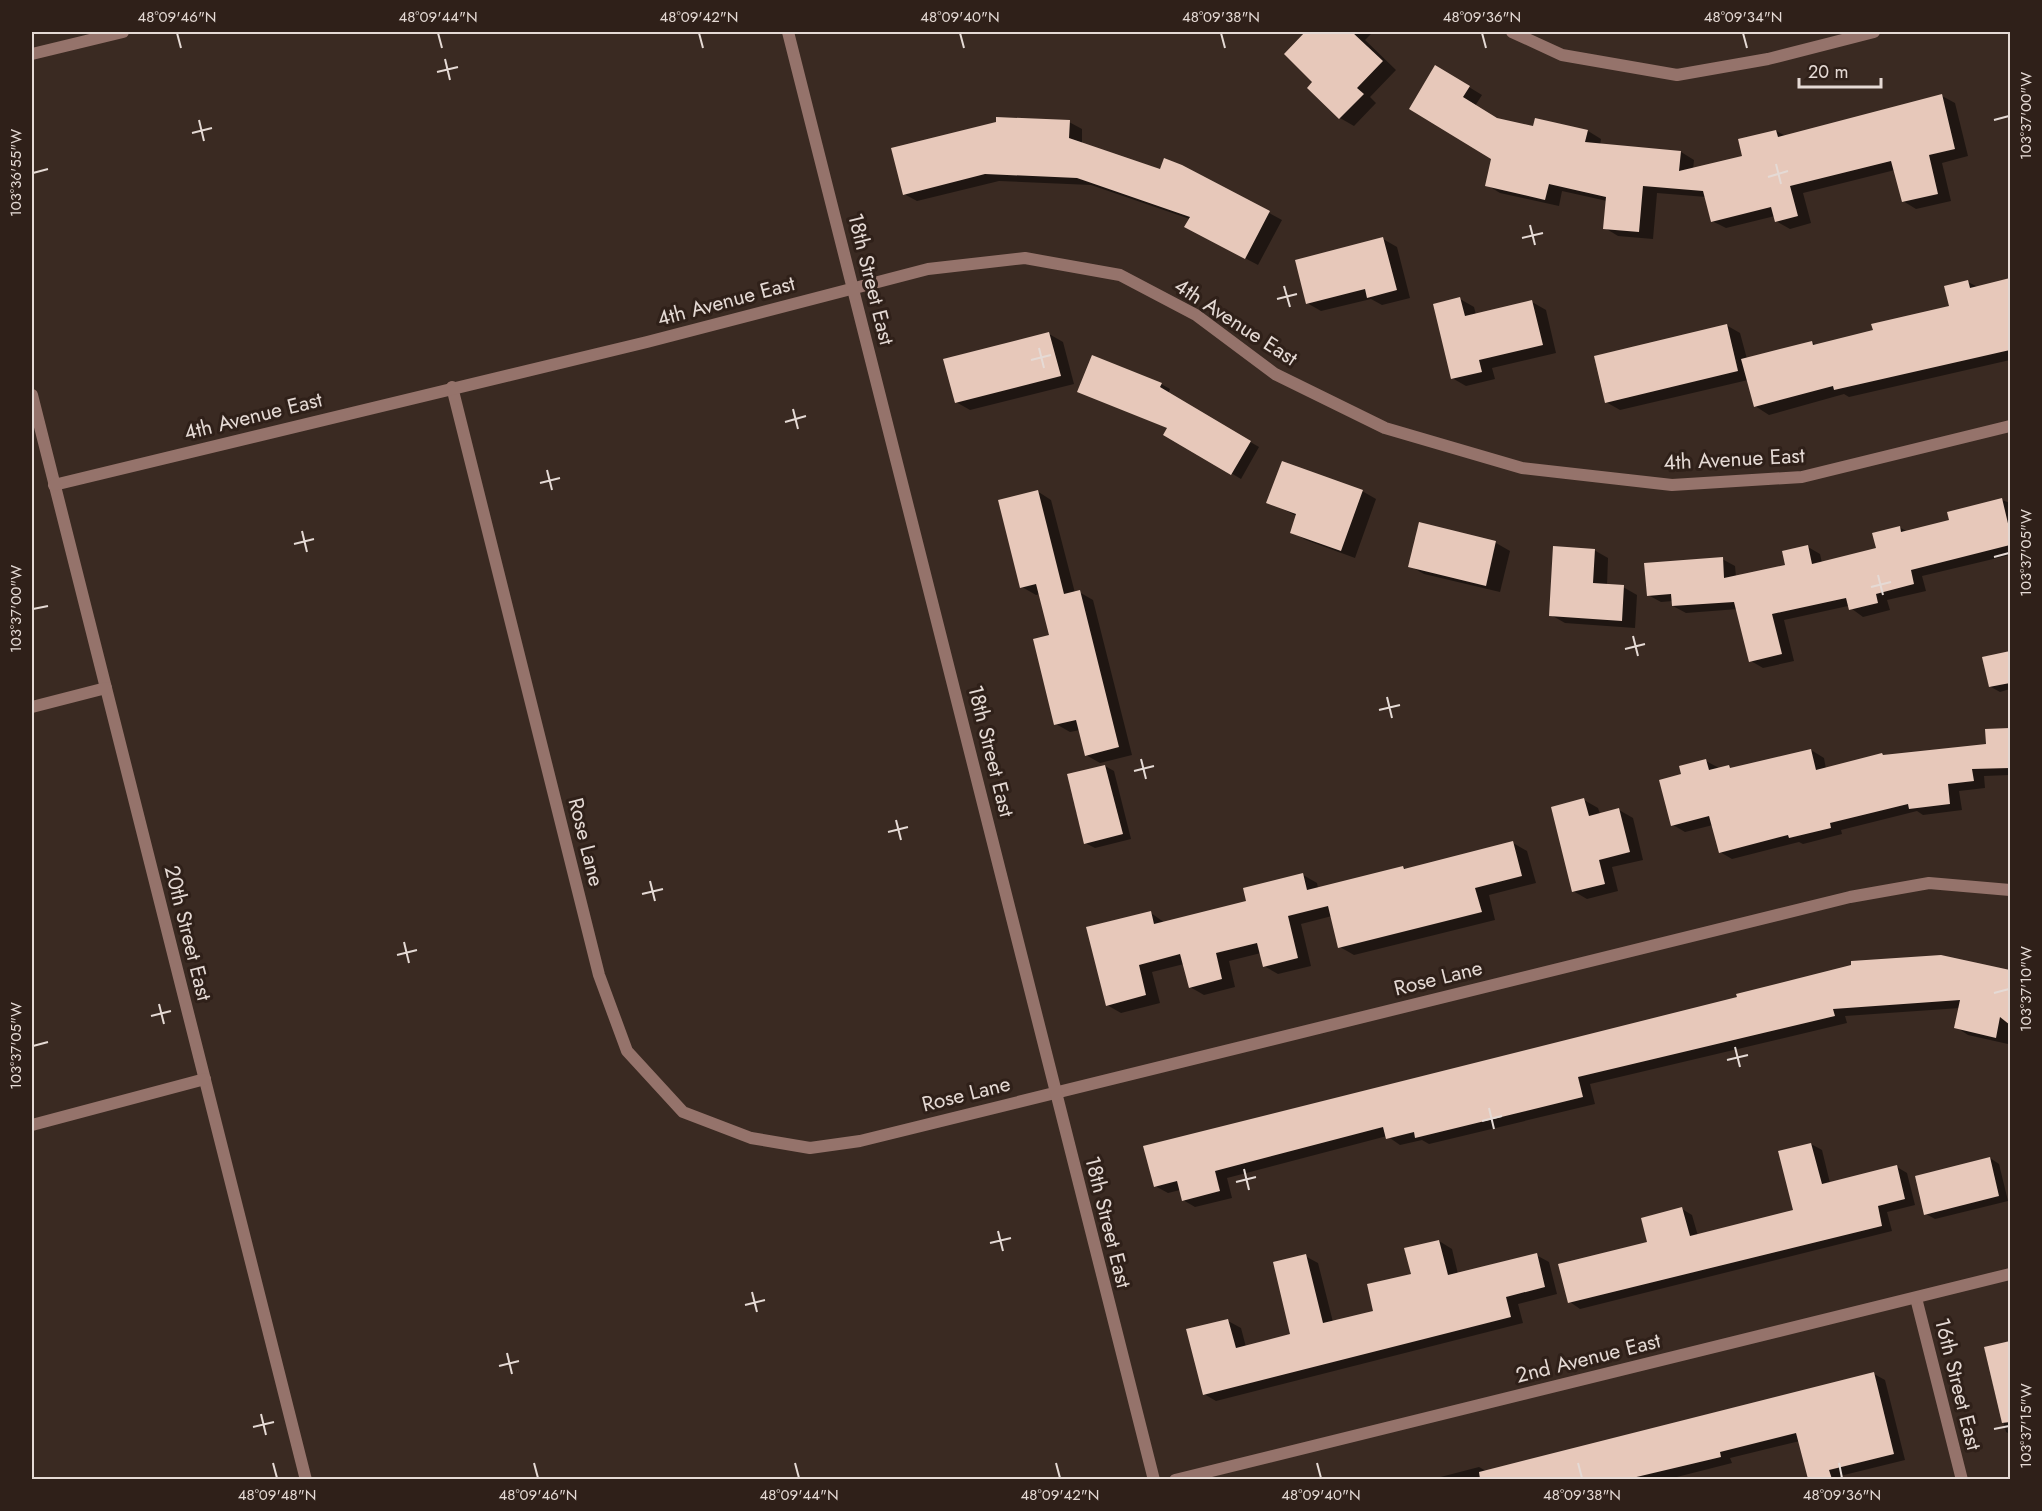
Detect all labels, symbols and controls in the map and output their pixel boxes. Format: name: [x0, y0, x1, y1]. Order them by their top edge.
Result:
text: 48°09'46"N: [137, 6, 217, 28]
text: 48°09'44"N: [398, 6, 478, 28]
text: 48°09'42"N: [660, 6, 738, 28]
text: 48°09'40"N: [920, 6, 1000, 28]
text: 48°09'38"N: [1182, 6, 1260, 28]
text: 48°09'36"N: [1443, 6, 1521, 28]
text: 48°09'34"N: [1704, 6, 1782, 28]
scale bar: [1799, 51, 1882, 89]
text: 20 m: [1808, 59, 1848, 85]
text: 103°37'00"W: [2015, 72, 2037, 160]
text: 103°36'55"W: [5, 129, 27, 217]
street label: 18th Street East: [840, 210, 902, 348]
street label: 4th Avenue East: [654, 268, 798, 334]
street label: 4th Avenue East: [1169, 271, 1303, 373]
street label: 4th Avenue East: [181, 384, 325, 448]
street label: 4th Avenue East: [1663, 440, 1805, 478]
text: 103°37'05"W: [2015, 509, 2037, 597]
text: 103°37'00"W: [5, 565, 27, 653]
street label: 18th Street East: [960, 682, 1022, 820]
street label: Rose Lane: [561, 795, 612, 890]
street label: 20th Street East: [157, 862, 219, 1004]
text: 103°37'10"W: [2015, 946, 2037, 1032]
street label: Rose Lane: [1391, 952, 1486, 1003]
text: 103°37'05"W: [5, 1002, 27, 1090]
street label: Rose Lane: [919, 1068, 1014, 1119]
street label: 18th Street East: [1077, 1153, 1139, 1291]
street label: 16th Street East: [1927, 1315, 1989, 1453]
street label: 2nd Avenue East: [1513, 1326, 1663, 1390]
text: 103°37'15"W: [2015, 1383, 2037, 1469]
text: 48°09'48"N: [238, 1484, 316, 1506]
text: 48°09'46"N: [498, 1484, 578, 1506]
text: 48°09'44"N: [759, 1484, 839, 1506]
text: 48°09'42"N: [1021, 1484, 1099, 1506]
text: 48°09'40"N: [1281, 1484, 1361, 1506]
text: 48°09'38"N: [1543, 1484, 1621, 1506]
text: 48°09'36"N: [1803, 1484, 1881, 1506]

